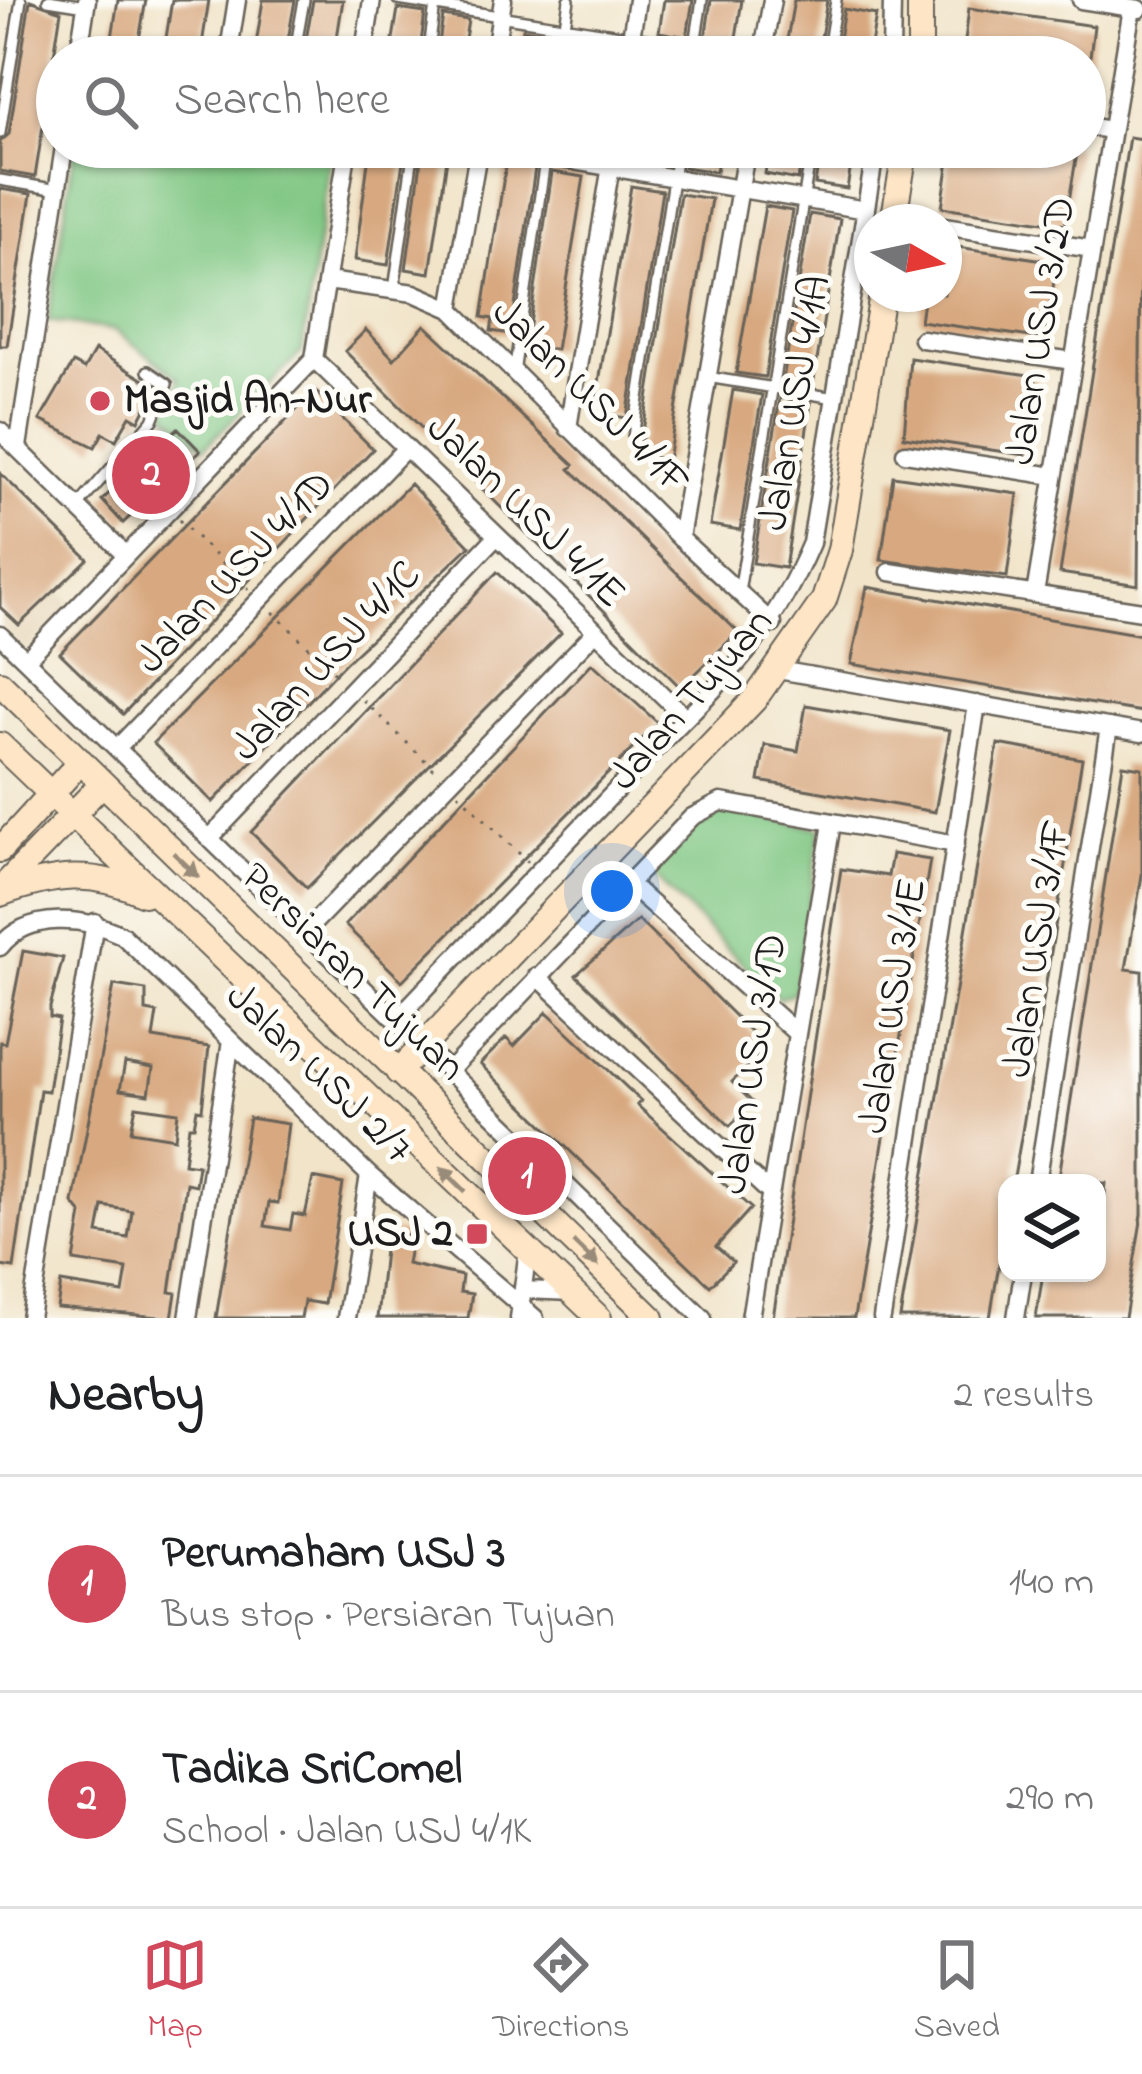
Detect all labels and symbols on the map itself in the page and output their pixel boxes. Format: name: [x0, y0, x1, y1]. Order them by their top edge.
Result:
street label: Jalan USJ 3/2D: [991, 193, 1093, 469]
north arrow: [854, 204, 962, 312]
street label: Jalan USJ 4/1A: [744, 271, 848, 535]
street label: Jalan USJ 4/1F: [477, 285, 703, 511]
place label: Masjid An-Nur: [124, 371, 372, 432]
marker: Masjid An-Nur: [87, 388, 113, 414]
street label: Jalan USJ 4/1E: [411, 401, 639, 623]
pin: 2: [112, 430, 190, 520]
street label: Jalan USJ 4/1D: [123, 457, 349, 689]
street label: Jalan USJ 4/1C: [218, 548, 436, 776]
street label: Jalan Tujuan: [595, 595, 789, 805]
street label: Jalan USJ 3/1F: [988, 816, 1088, 1082]
street label: Persiaran Tujuan: [225, 849, 479, 1097]
one-way arrow: [171, 851, 200, 879]
your location: [582, 861, 642, 921]
street label: Jalan USJ 3/1E: [844, 874, 944, 1138]
street label: Jalan USJ 3/1D: [703, 929, 805, 1199]
street label: Jalan USJ 2/7: [211, 969, 425, 1179]
pin: 1: [488, 1131, 566, 1221]
one-way arrow: [439, 1166, 468, 1194]
place label: USJ 2: [348, 1204, 453, 1265]
marker: USJ 2: [464, 1221, 490, 1247]
one-way arrow: [571, 1240, 600, 1268]

